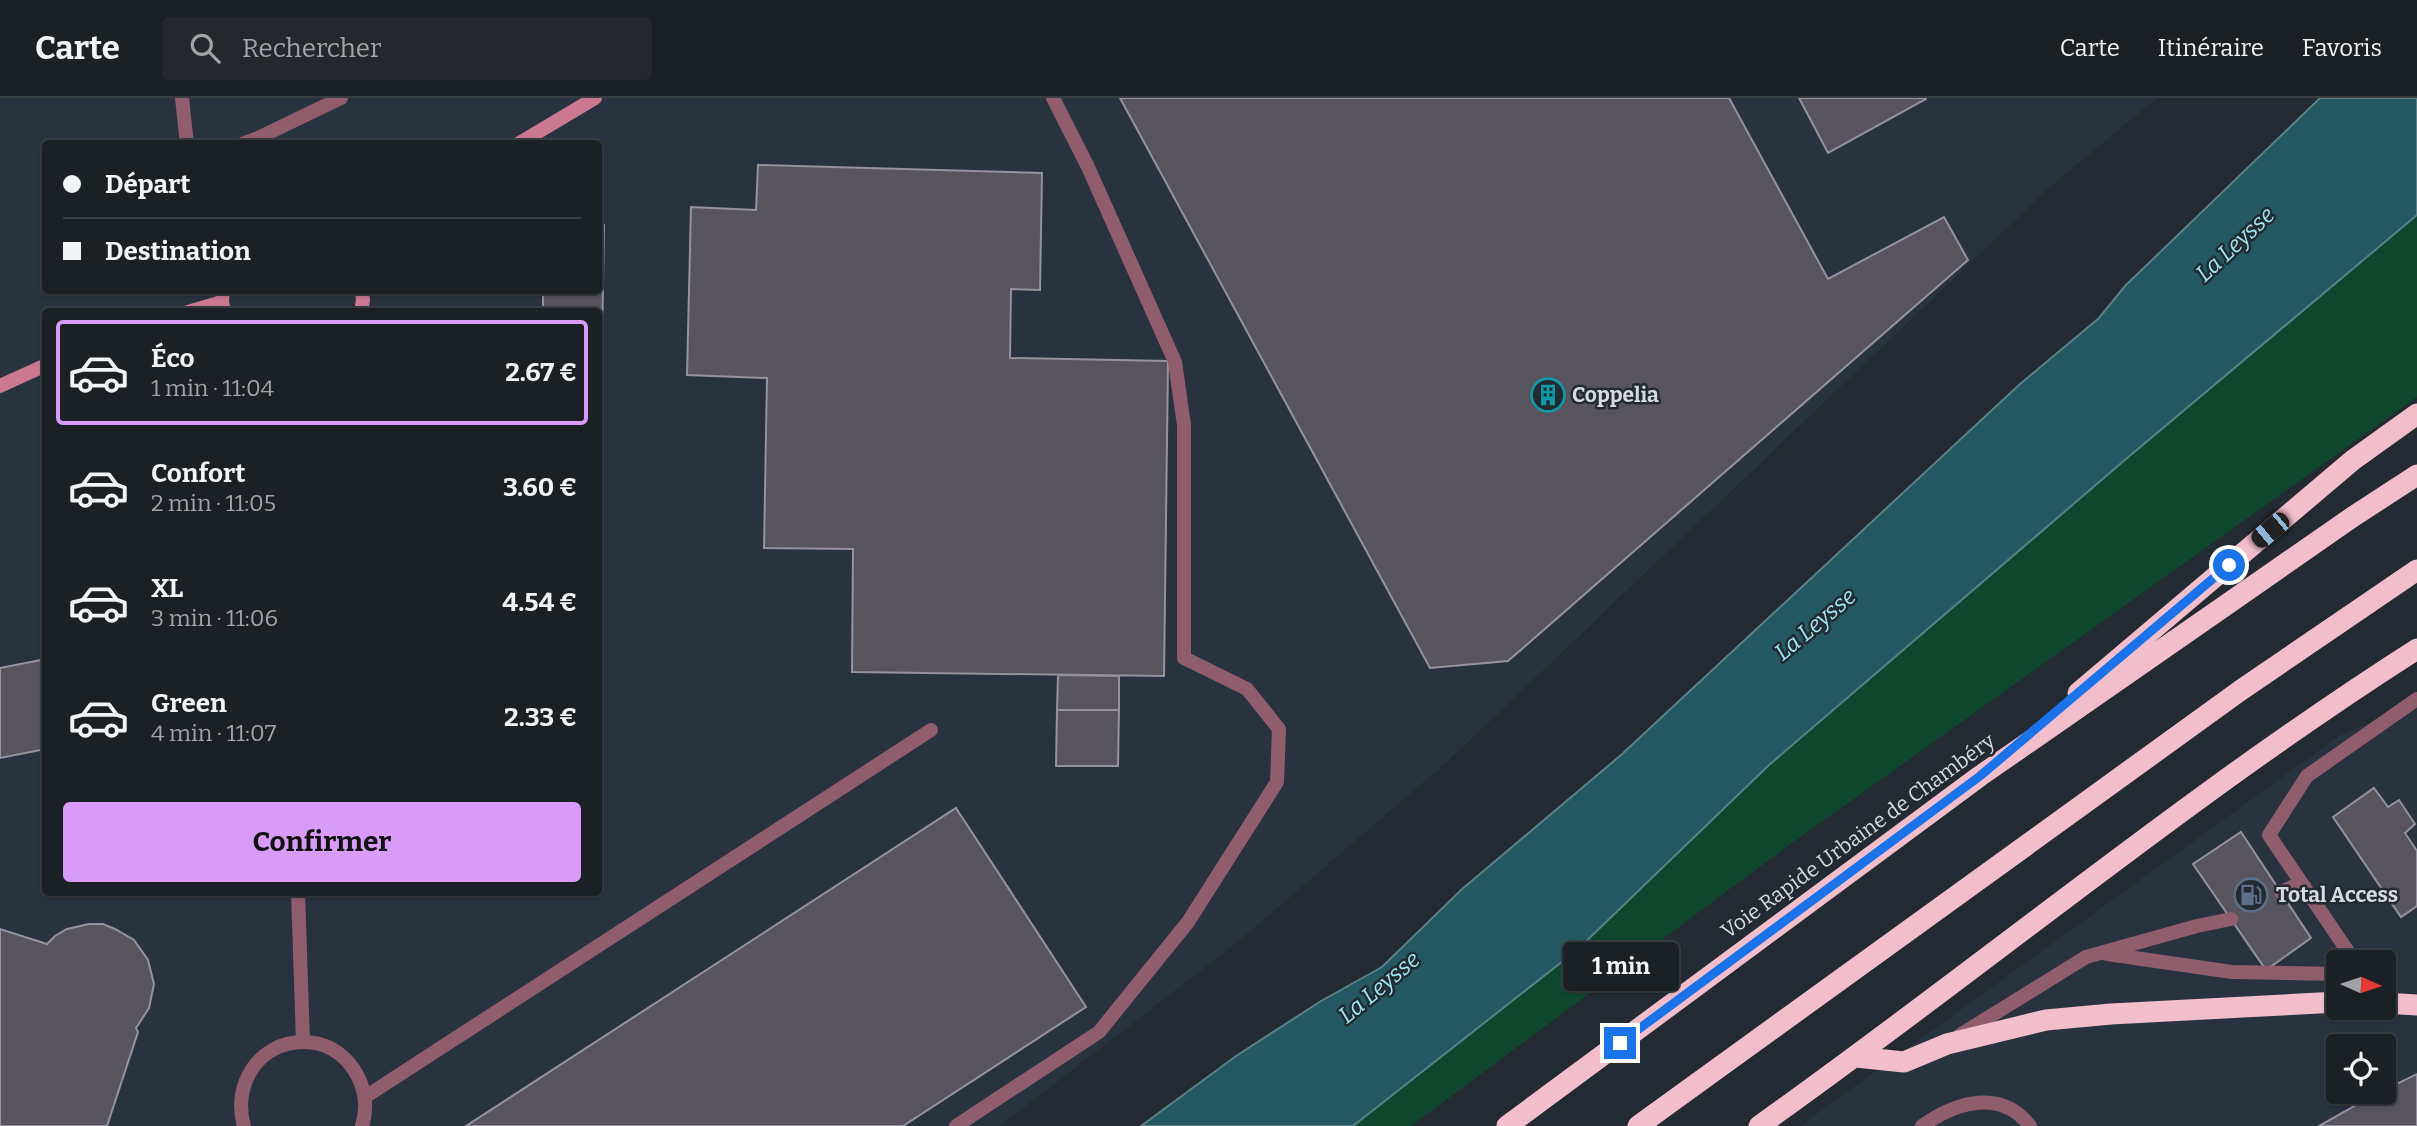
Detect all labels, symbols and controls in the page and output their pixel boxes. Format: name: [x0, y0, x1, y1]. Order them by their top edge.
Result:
search box: [162, 17, 652, 80]
text: Carte: [35, 28, 120, 68]
icon: search: [186, 29, 224, 67]
text: Rechercher: [242, 33, 382, 64]
text: Carte: [2060, 34, 2120, 62]
text: Itinéraire: [2158, 34, 2264, 62]
text: Favoris: [2302, 34, 2382, 62]
text: Départ: [105, 169, 191, 200]
water label: La Leysse: [2190, 200, 2280, 287]
text: Destination: [105, 236, 251, 267]
icon: car: [67, 341, 130, 404]
text: Éco: [151, 343, 194, 374]
text: 2.67 €: [505, 357, 577, 388]
text: 1 min · 11:04: [151, 374, 274, 402]
building icon: Coppelia: [1529, 376, 1567, 414]
place label: Coppelia: [1572, 382, 1659, 408]
icon: car: [67, 456, 130, 519]
text: Confort: [151, 458, 246, 489]
text: 3.60 €: [503, 472, 577, 503]
text: 2 min · 11:05: [151, 489, 276, 517]
car: [2248, 508, 2293, 552]
route start: [2213, 549, 2245, 581]
icon: car: [67, 571, 130, 634]
text: XL: [151, 573, 183, 604]
water label: La Leysse: [1769, 582, 1862, 666]
text: 4.54 €: [502, 587, 577, 618]
text: 3 min · 11:06: [151, 604, 278, 632]
icon: car: [67, 686, 130, 749]
text: Green: [151, 688, 227, 719]
text: 2.33 €: [504, 702, 577, 733]
text: 4 min · 11:07: [151, 719, 276, 747]
street label: Voie Rapide Urbaine de Chambéry: [1716, 727, 2001, 944]
button: Confirmer: [63, 802, 581, 882]
fuel station icon: Total Access: [2232, 876, 2270, 914]
place label: Total Access: [2276, 882, 2398, 908]
callout: 1 min: [1562, 942, 1678, 990]
water label: La Leysse: [1333, 945, 1426, 1029]
north arrow: [2326, 950, 2396, 1020]
map controls: [2326, 950, 2396, 1104]
text: 1 min: [1592, 952, 1650, 980]
route end: [1604, 1027, 1636, 1059]
button: locate: [2326, 1034, 2396, 1104]

